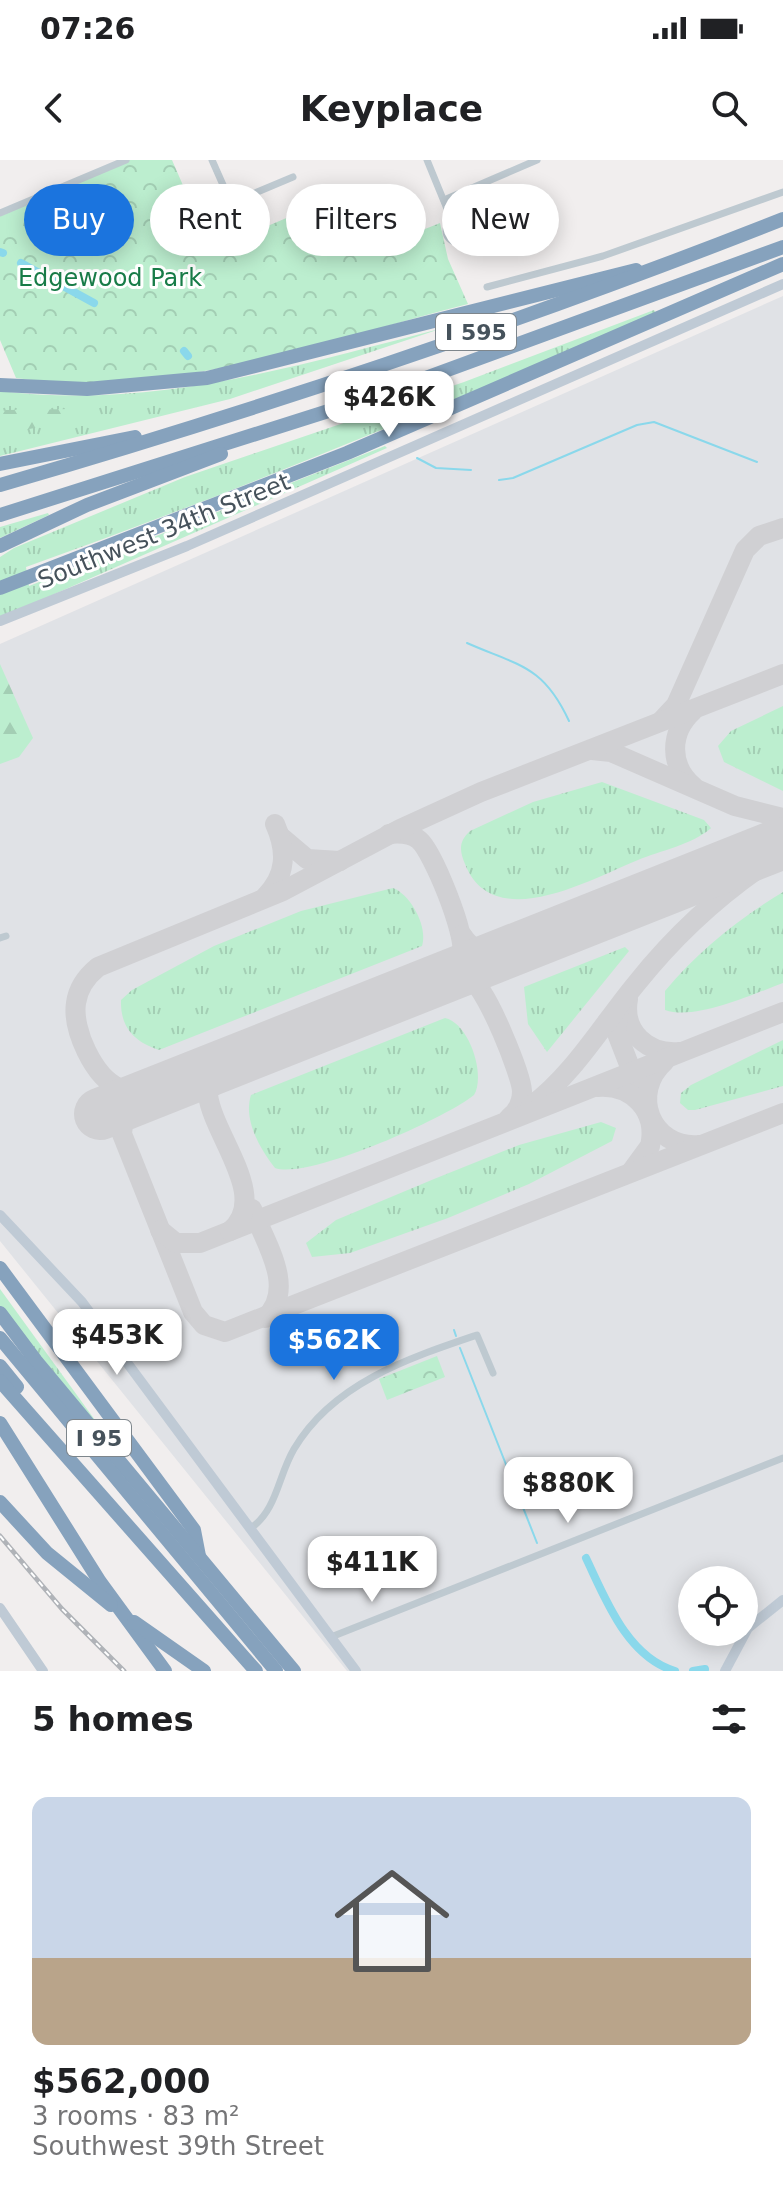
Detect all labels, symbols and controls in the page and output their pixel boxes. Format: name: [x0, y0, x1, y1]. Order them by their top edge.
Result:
text: 07:26: [40, 11, 136, 46]
icon: back: [32, 86, 76, 130]
icon: search: [707, 86, 751, 130]
text: Keyplace: [300, 88, 483, 129]
chip: Buy: [24, 184, 134, 256]
chip: Rent: [150, 184, 270, 256]
chip: Filters: [286, 184, 426, 256]
chip: New: [442, 184, 559, 256]
park label: Edgewood Park: [18, 264, 202, 292]
road number: I 595: [436, 314, 516, 350]
pin: $426K: [333, 371, 445, 439]
text: $426K: [343, 382, 435, 412]
street label: Southwest 34th Street: [34, 468, 294, 594]
pin: $453K: [61, 1309, 173, 1377]
pin: $562K: [278, 1314, 390, 1382]
text: $453K: [71, 1320, 163, 1350]
text: $562K: [288, 1325, 380, 1355]
road number: I 95: [67, 1420, 131, 1456]
pin: $880K: [512, 1457, 624, 1525]
text: $880K: [522, 1468, 614, 1498]
pin: $411K: [316, 1536, 428, 1604]
text: $411K: [326, 1547, 418, 1577]
map controls: [678, 1566, 758, 1646]
button: locate: [678, 1566, 758, 1646]
icon: filters: [707, 1697, 751, 1741]
text: 5 homes: [32, 1699, 194, 1739]
icon: home: [320, 1849, 464, 1993]
text: $562,000: [32, 2061, 211, 2101]
text: 3 rooms · 83 m²: [32, 2101, 240, 2131]
text: Southwest 39th Street: [32, 2131, 324, 2161]

